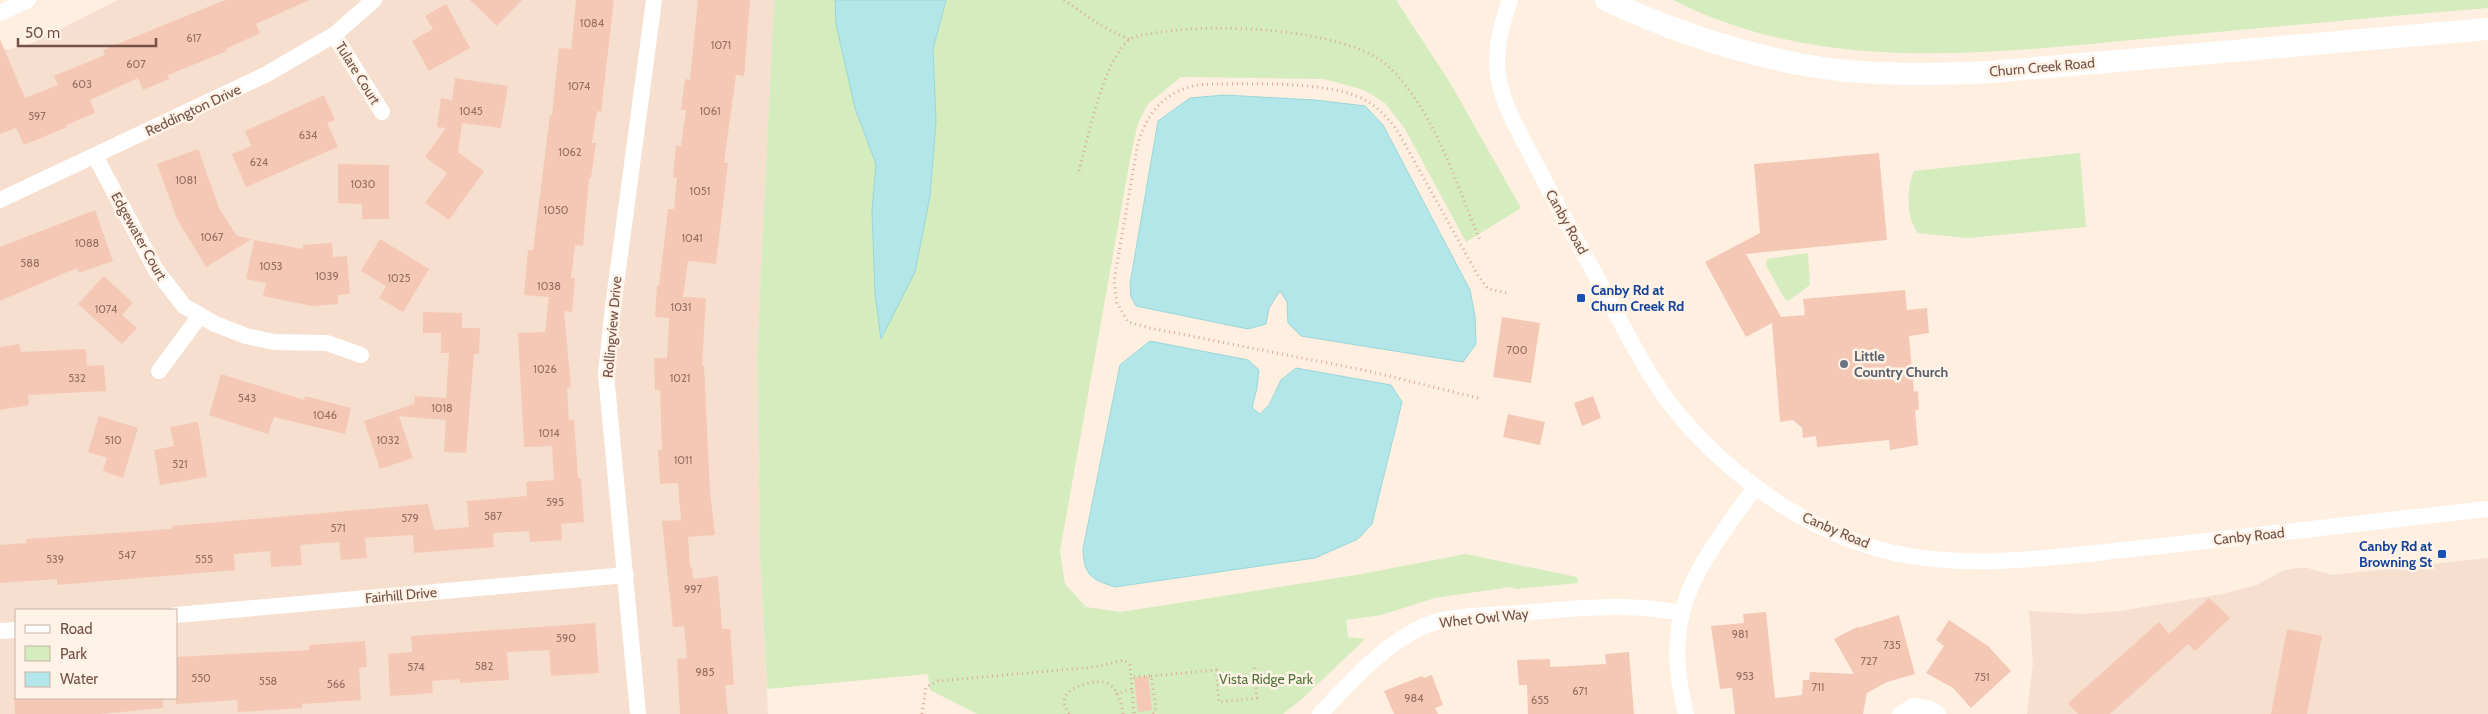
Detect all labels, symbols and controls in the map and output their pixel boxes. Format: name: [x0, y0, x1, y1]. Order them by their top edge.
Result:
scale bar: [18, 15, 155, 47]
house number: 1084: [580, 16, 605, 30]
text: 50 m: [25, 24, 60, 42]
house number: 617: [186, 31, 202, 45]
street label: Tulare Court: [332, 38, 385, 108]
house number: 1071: [711, 38, 731, 52]
street label: Churn Creek Road: [1988, 53, 2096, 81]
house number: 607: [126, 57, 146, 71]
house number: 603: [72, 77, 92, 91]
house number: 1074: [568, 79, 591, 93]
street label: Reddington Drive: [142, 80, 244, 140]
house number: 1045: [459, 104, 483, 118]
house number: 1061: [699, 104, 721, 118]
house number: 597: [28, 109, 46, 123]
house number: 634: [299, 128, 318, 142]
house number: 1062: [558, 145, 582, 159]
house number: 624: [250, 155, 269, 169]
house number: 1081: [175, 173, 197, 187]
house number: 1030: [351, 177, 376, 191]
house number: 1051: [690, 184, 710, 198]
street label: Canby Road: [1542, 186, 1592, 258]
street label: Edgewater Court: [107, 189, 171, 284]
house number: 1050: [544, 203, 569, 217]
house number: 1067: [201, 230, 224, 244]
house number: 1041: [681, 231, 703, 245]
house number: 1088: [75, 236, 99, 250]
house number: 588: [20, 256, 40, 270]
house number: 1053: [259, 259, 283, 273]
house number: 1039: [315, 269, 339, 283]
house number: 1025: [388, 271, 411, 285]
street label: Rollingview Drive: [599, 275, 625, 379]
house number: 1038: [537, 279, 561, 293]
place label: Canby Rd at Churn Creek Rd: [1591, 281, 1684, 315]
marker: Canby Rd at Churn Creek Rd: [1575, 292, 1587, 304]
house number: 1031: [671, 300, 691, 314]
house number: 1074: [95, 302, 118, 316]
house number: 700: [1507, 343, 1528, 357]
place label: Little Country Church: [1854, 347, 1948, 381]
marker: Little Country Church: [1838, 358, 1850, 370]
house number: 1026: [533, 362, 557, 376]
house number: 532: [68, 371, 86, 385]
house number: 1021: [670, 371, 690, 385]
house number: 543: [238, 391, 256, 405]
house number: 1018: [431, 401, 453, 415]
house number: 1046: [313, 408, 337, 422]
house number: 1014: [538, 426, 560, 440]
house number: 510: [104, 433, 122, 447]
house number: 1032: [377, 433, 400, 447]
house number: 1011: [674, 453, 692, 467]
house number: 521: [172, 457, 188, 471]
house number: 595: [546, 495, 564, 509]
street label: Canby Road: [1800, 508, 1872, 552]
house number: 587: [484, 509, 503, 523]
house number: 579: [401, 511, 419, 525]
house number: 571: [330, 521, 346, 535]
street label: Canby Road: [2213, 523, 2285, 549]
place label: Canby Rd at Browning St: [2359, 537, 2432, 571]
house number: 547: [118, 548, 136, 562]
marker: Canby Rd at Browning St: [2436, 548, 2448, 560]
house number: 539: [46, 552, 64, 566]
house number: 555: [195, 552, 213, 566]
house number: 997: [684, 582, 702, 596]
street label: Fairhill Drive: [364, 583, 438, 607]
street label: Whet Owl Way: [1439, 604, 1529, 632]
legend: [15, 609, 178, 699]
text: Road: [60, 620, 93, 638]
house number: 981: [1732, 627, 1748, 641]
house number: 590: [556, 631, 576, 645]
house number: 735: [1883, 638, 1901, 652]
text: Park: [60, 645, 87, 663]
house number: 727: [1861, 654, 1878, 668]
house number: 582: [475, 659, 493, 673]
house number: 574: [407, 660, 425, 674]
house number: 985: [696, 665, 714, 679]
house number: 953: [1736, 669, 1754, 683]
text: Water: [60, 670, 98, 688]
park label: Vista Ridge Park: [1219, 670, 1314, 688]
house number: 751: [1974, 670, 1990, 684]
house number: 550: [191, 671, 211, 685]
house number: 558: [259, 674, 277, 688]
house number: 566: [327, 677, 345, 691]
house number: 711: [1812, 680, 1824, 694]
house number: 671: [1572, 684, 1588, 698]
house number: 984: [1404, 691, 1424, 705]
house number: 655: [1531, 693, 1549, 707]

